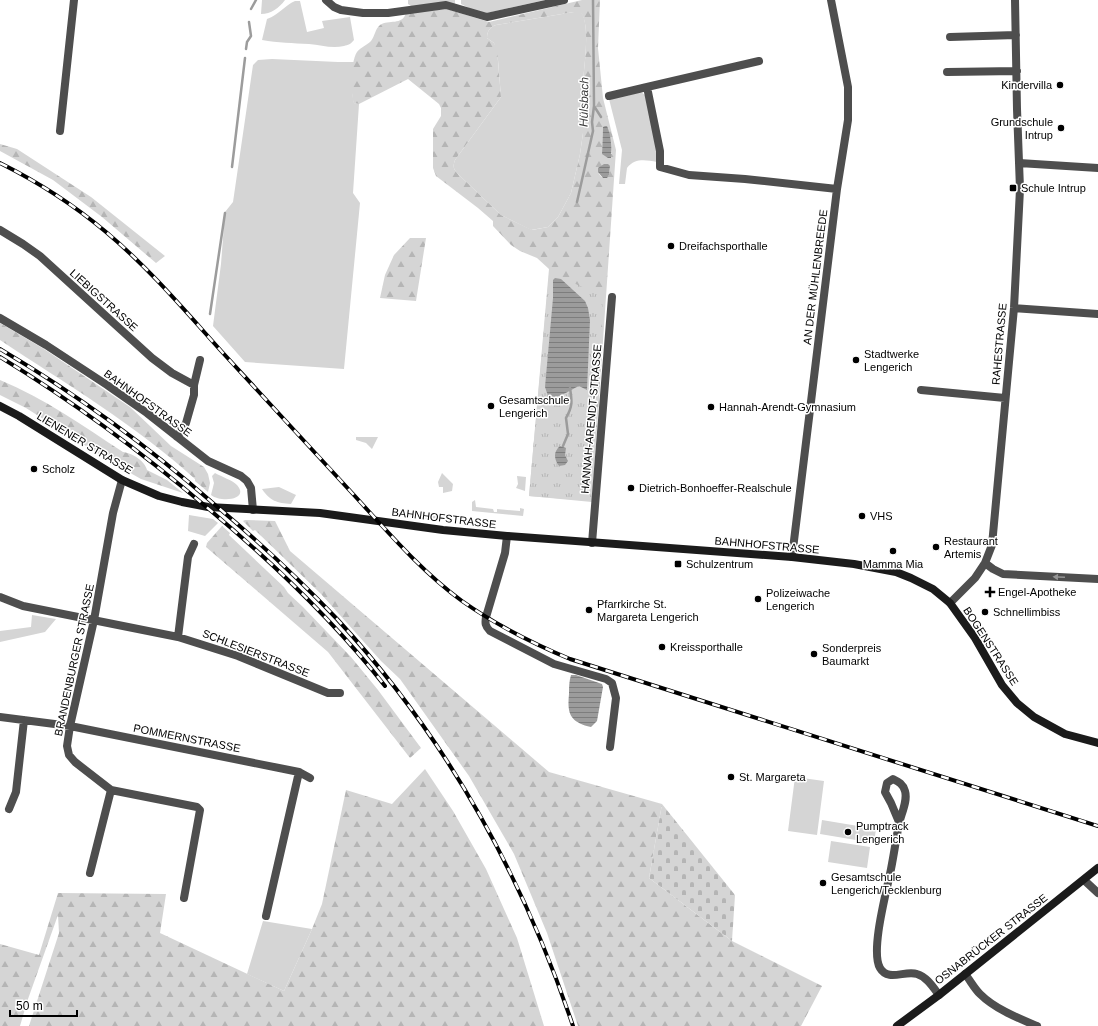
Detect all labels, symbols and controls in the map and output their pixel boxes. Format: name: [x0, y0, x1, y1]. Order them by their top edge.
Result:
water label: Hülsbach: [577, 77, 591, 127]
place label: Kindervilla: [1001, 79, 1053, 91]
marker: Kindervilla: [1055, 80, 1065, 90]
place label: Grundschule Intrup: [991, 116, 1053, 141]
marker: Grundschule Intrup: [1056, 123, 1066, 133]
place label: Schule Intrup: [1021, 182, 1086, 194]
marker: Schule Intrup: [1008, 183, 1018, 193]
street label: AN DER MÜHLENBREEDE: [801, 209, 829, 345]
place label: Dreifachsporthalle: [679, 240, 768, 252]
marker: Dreifachsporthalle: [666, 241, 676, 251]
street label: LIEBIGSTRASSE: [68, 266, 140, 334]
street label: RAHESTRASSE: [989, 303, 1009, 385]
street label: HANNAH-ARENDT-STRASSE: [578, 344, 604, 494]
place label: Stadtwerke Lengerich: [864, 348, 919, 373]
marker: Stadtwerke Lengerich: [851, 355, 861, 365]
street label: BAHNHOFSTRASSE: [102, 367, 194, 439]
place label: Gesamtschule Lengerich: [499, 394, 569, 419]
marker: Gesamtschule Lengerich: [486, 401, 496, 411]
place label: Hannah-Arendt-Gymnasium: [719, 401, 856, 413]
marker: Hannah-Arendt-Gymnasium: [706, 402, 716, 412]
street label: LIENENER STRASSE: [35, 410, 135, 476]
place label: Scholz: [42, 463, 75, 475]
marker: Scholz: [29, 464, 39, 474]
place label: Dietrich-Bonhoeffer-Realschule: [639, 482, 792, 494]
marker: Dietrich-Bonhoeffer-Realschule: [626, 483, 636, 493]
street label: BAHNHOFSTRASSE: [391, 506, 497, 530]
place label: VHS: [870, 510, 893, 522]
marker: VHS: [857, 511, 867, 521]
street label: BAHNHOFSTRASSE: [714, 534, 820, 556]
place label: Restaurant Artemis: [944, 535, 998, 560]
marker: Restaurant Artemis: [931, 542, 941, 552]
marker: Mamma Mia: [888, 546, 898, 556]
place label: Schulzentrum: [686, 558, 753, 570]
place label: Mamma Mia: [863, 558, 924, 570]
marker: Schulzentrum: [673, 559, 683, 569]
one-way arrow: [1052, 574, 1065, 580]
street label: BRANDENBURGER STRASSE: [52, 583, 96, 737]
place label: Engel-Apotheke: [998, 586, 1076, 598]
place label: Polizeiwache Lengerich: [766, 587, 830, 612]
marker: Engel-Apotheke: [985, 587, 995, 597]
marker: Polizeiwache Lengerich: [753, 594, 763, 604]
place label: Pfarrkirche St. Margareta Lengerich: [597, 598, 699, 623]
marker: Pfarrkirche St. Margareta Lengerich: [584, 605, 594, 615]
street label: BOGENSTRASSE: [961, 605, 1021, 687]
place label: Schnellimbiss: [993, 606, 1061, 618]
marker: Schnellimbiss: [980, 607, 990, 617]
street label: SCHLESIERSTRASSE: [201, 627, 311, 679]
place label: Kreissporthalle: [670, 641, 743, 653]
marker: Kreissporthalle: [657, 642, 667, 652]
place label: Sonderpreis Baumarkt: [822, 642, 882, 667]
marker: Sonderpreis Baumarkt: [809, 649, 819, 659]
street label: POMMERNSTRASSE: [132, 722, 242, 754]
place label: St. Margareta: [739, 771, 807, 783]
marker: St. Margareta: [726, 772, 736, 782]
place label: Pumptrack Lengerich: [856, 820, 909, 845]
marker: Pumptrack Lengerich: [843, 827, 853, 837]
place label: Gesamtschule Lengerich/Tecklenburg: [831, 871, 942, 896]
marker: Gesamtschule Lengerich/Tecklenburg: [818, 878, 828, 888]
street label: OSNABRÜCKER STRASSE: [932, 891, 1050, 987]
scale bar: [10, 992, 77, 1018]
text: 50 m: [16, 999, 43, 1013]

